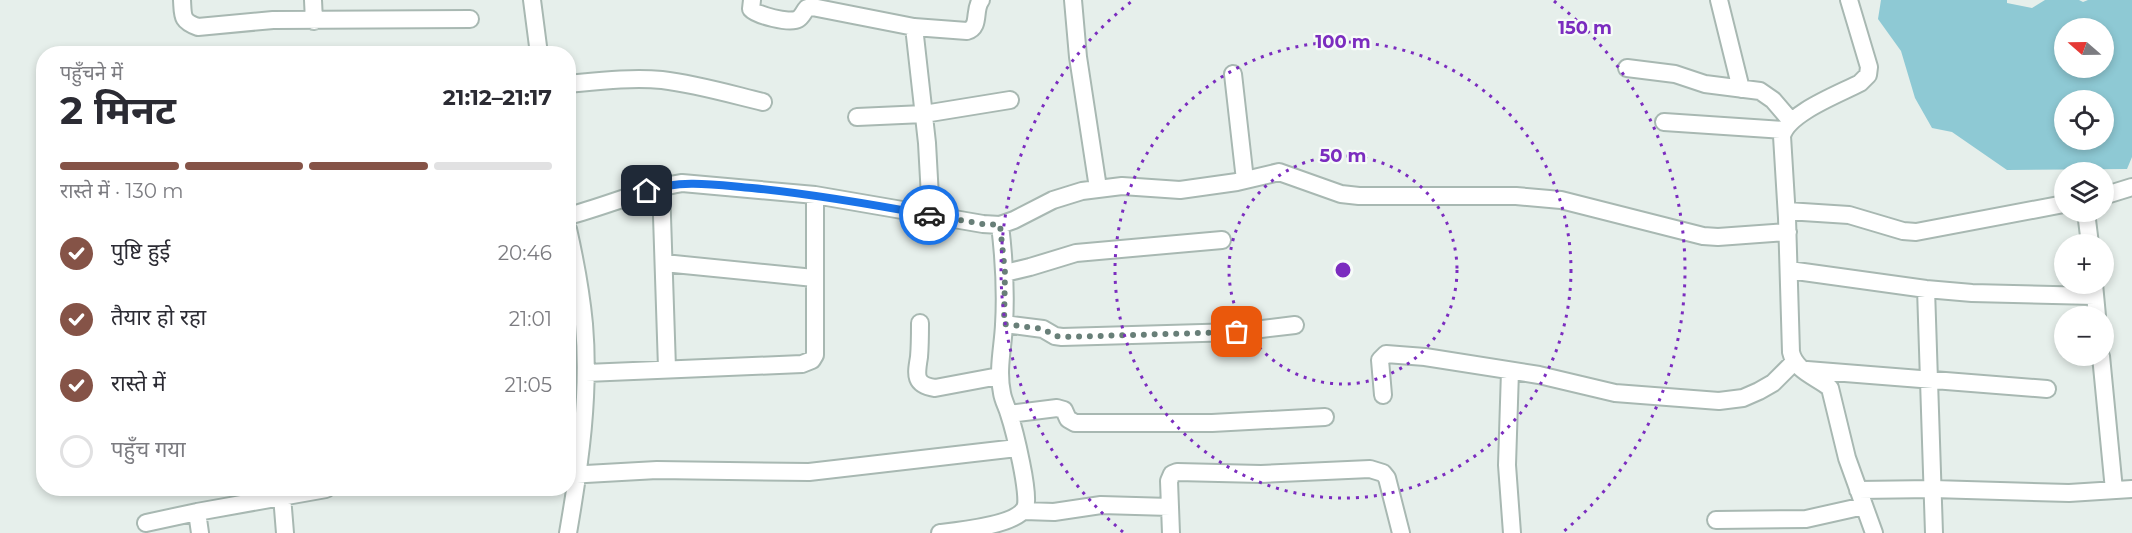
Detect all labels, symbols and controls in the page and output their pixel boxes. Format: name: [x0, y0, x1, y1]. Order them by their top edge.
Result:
text: 150 m: [1558, 17, 1612, 39]
north arrow: [2054, 18, 2114, 78]
map controls: [2054, 18, 2114, 366]
text: 100 m: [1315, 31, 1371, 53]
text: पहुँचने में: [60, 61, 123, 85]
text: 21:12–21:17: [443, 84, 552, 111]
text: 2 मिनट: [60, 86, 176, 134]
button: locate: [2054, 90, 2114, 150]
text: 50 m: [1320, 145, 1366, 167]
button: layers: [2054, 162, 2114, 222]
pin: [621, 165, 672, 216]
icon: home: [630, 174, 663, 207]
text: रास्ते में · 130 m: [60, 179, 183, 203]
courier: [899, 185, 959, 245]
icon: car: [913, 199, 946, 232]
button: +: [2054, 234, 2114, 294]
icon: check: [60, 237, 93, 270]
text: पुष्टि हुई: [111, 238, 170, 265]
text: 20:46: [498, 241, 552, 265]
centre of rings: [1333, 260, 1353, 280]
icon: check: [60, 303, 93, 336]
text: तैयार हो रहा: [111, 304, 206, 331]
pin: [1211, 306, 1262, 357]
button: −: [2054, 306, 2114, 366]
text: 21:01: [509, 307, 552, 331]
icon: bag: [1220, 315, 1253, 348]
icon: check: [60, 369, 93, 402]
text: रास्ते में: [111, 370, 166, 397]
text: 21:05: [505, 373, 552, 397]
text: पहुँच गया: [111, 436, 186, 463]

